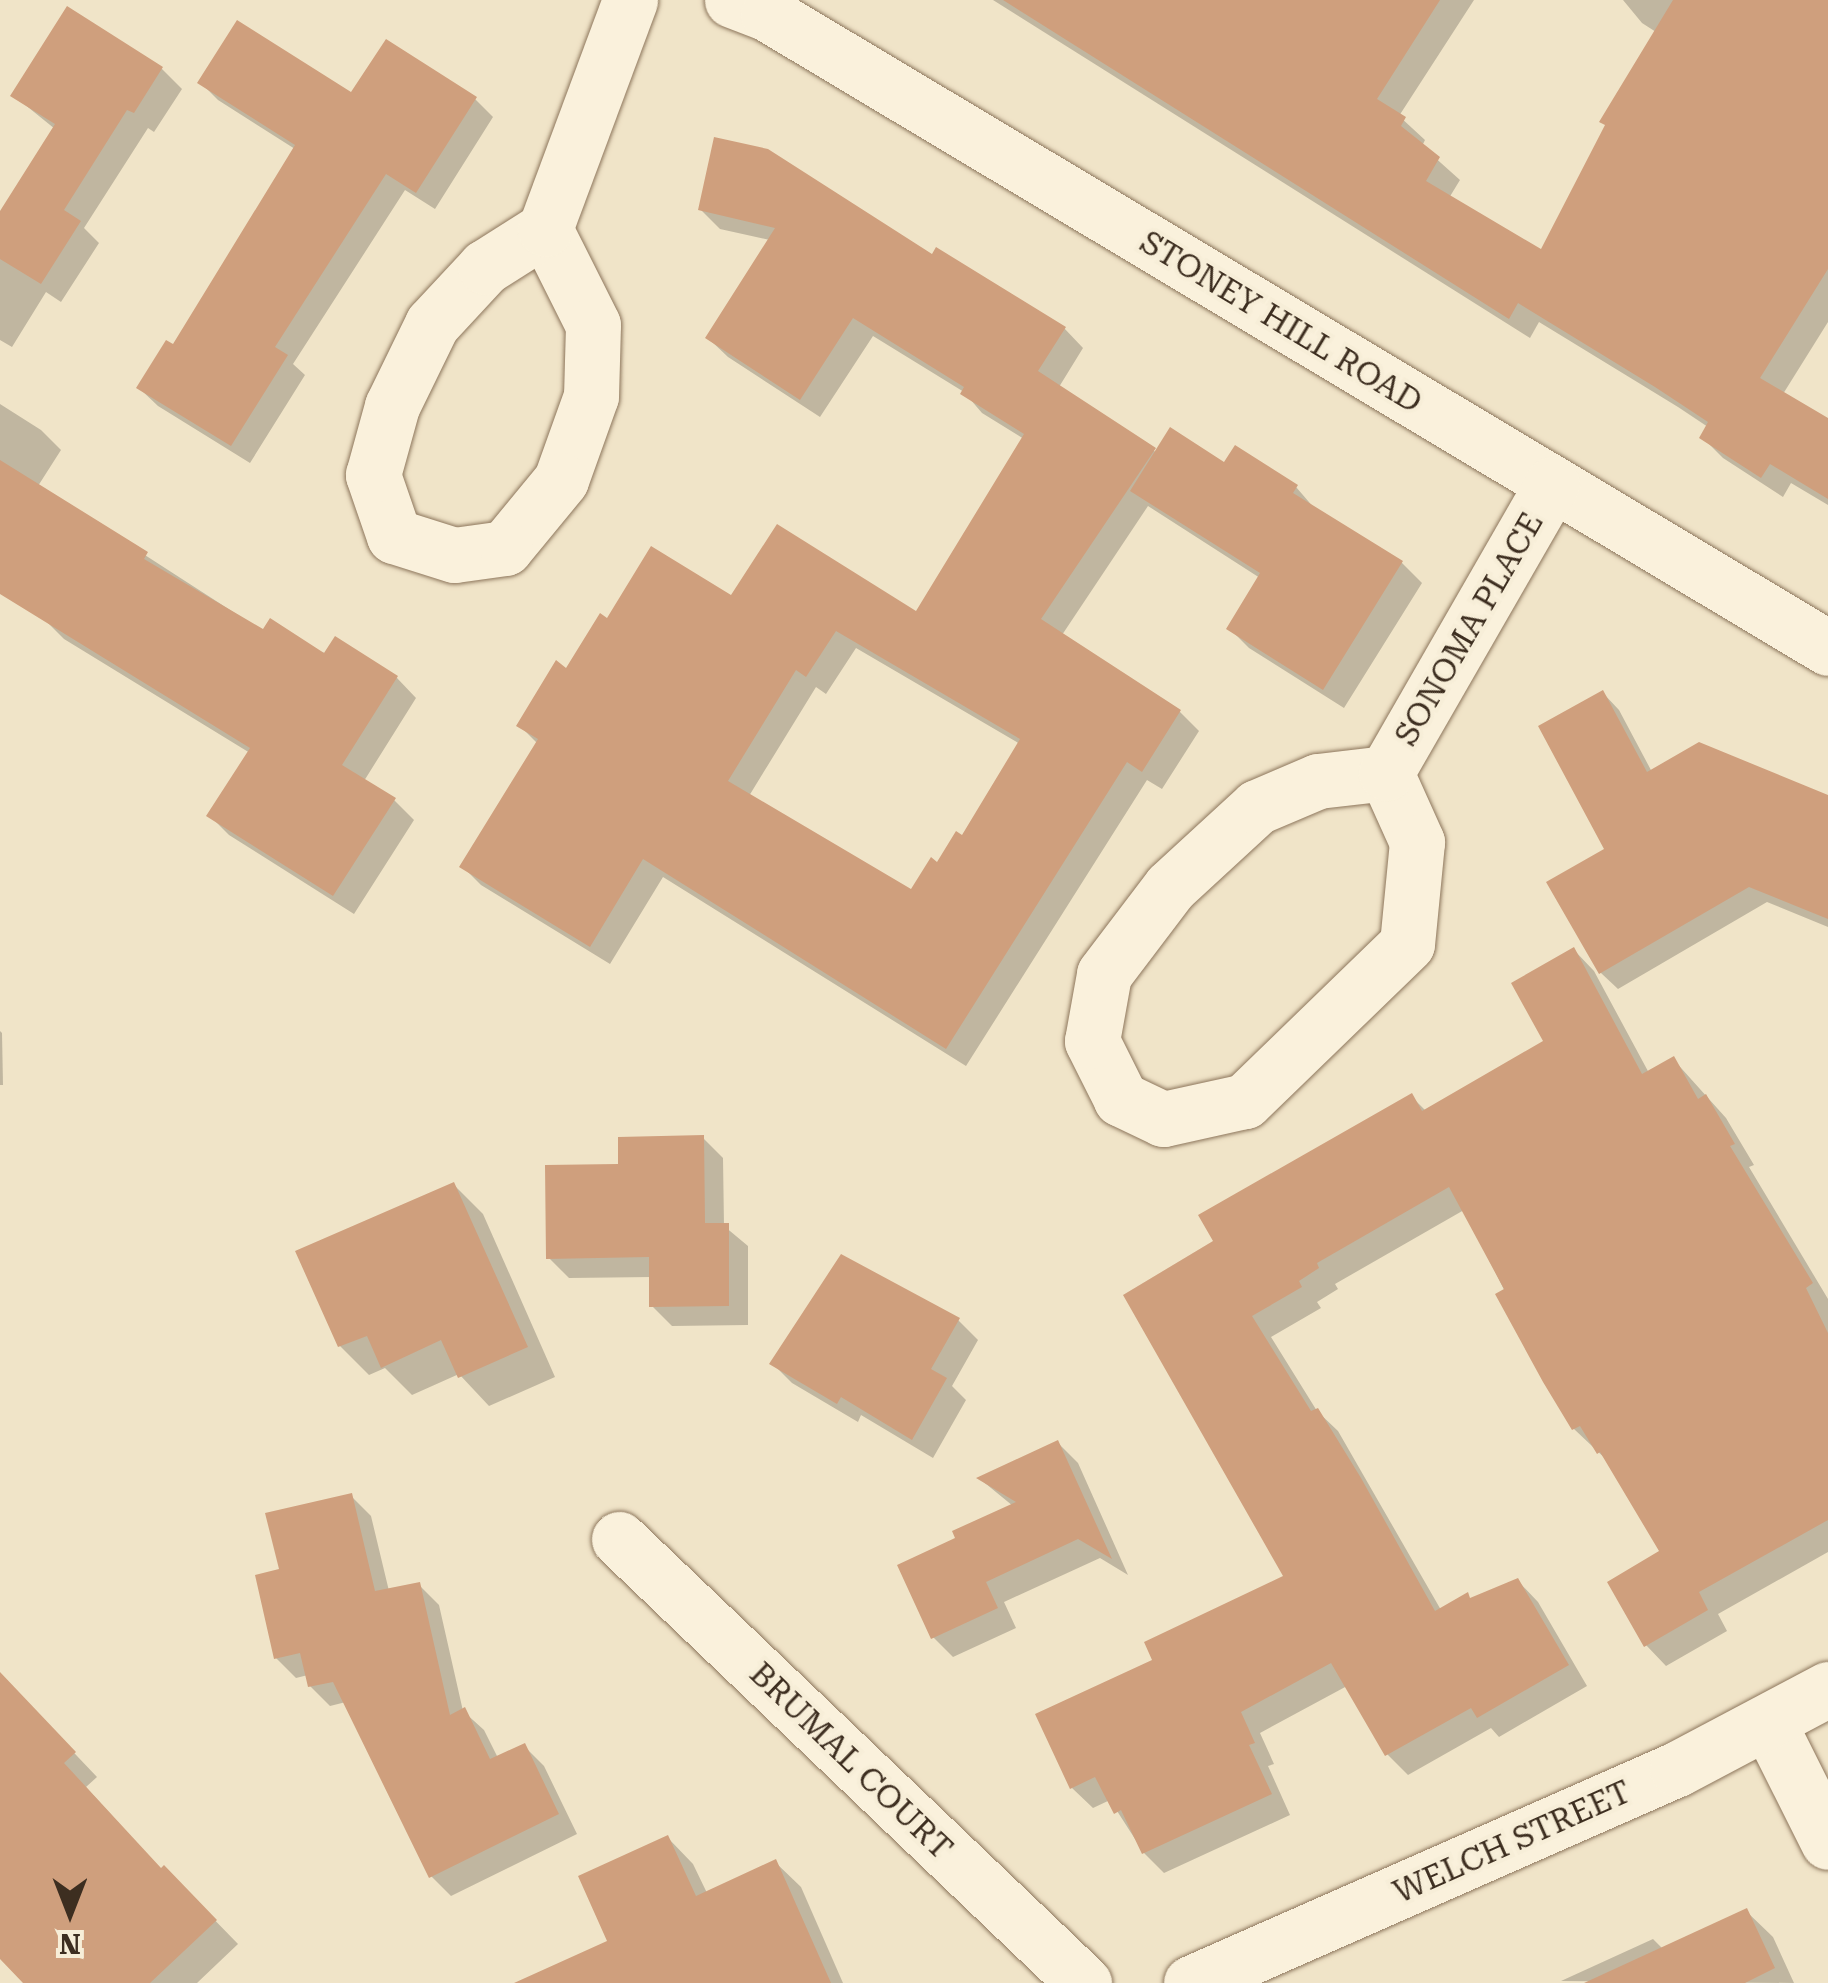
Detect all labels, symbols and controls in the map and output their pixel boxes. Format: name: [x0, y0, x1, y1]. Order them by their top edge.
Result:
street label: STONEY HILL ROAD: [1133, 223, 1429, 421]
street label: SONOMA PLACE: [1387, 506, 1551, 752]
street label: BRUMAL COURT: [742, 1655, 960, 1867]
street label: WELCH STREET: [1387, 1772, 1637, 1912]
north arrow: [20, 1863, 120, 1963]
text: N: [59, 1927, 81, 1960]

